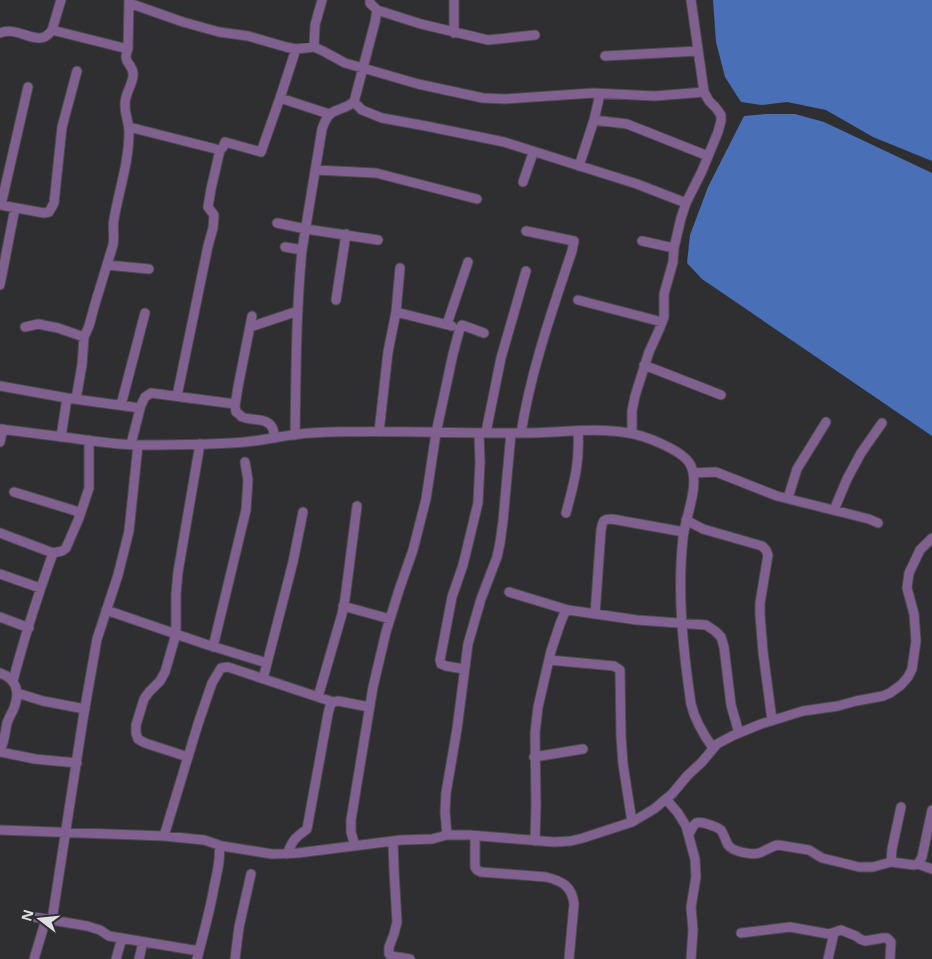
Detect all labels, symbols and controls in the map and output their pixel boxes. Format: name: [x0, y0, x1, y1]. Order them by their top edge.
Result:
north arrow: [15, 894, 65, 944]
text: N: [16, 907, 38, 923]

